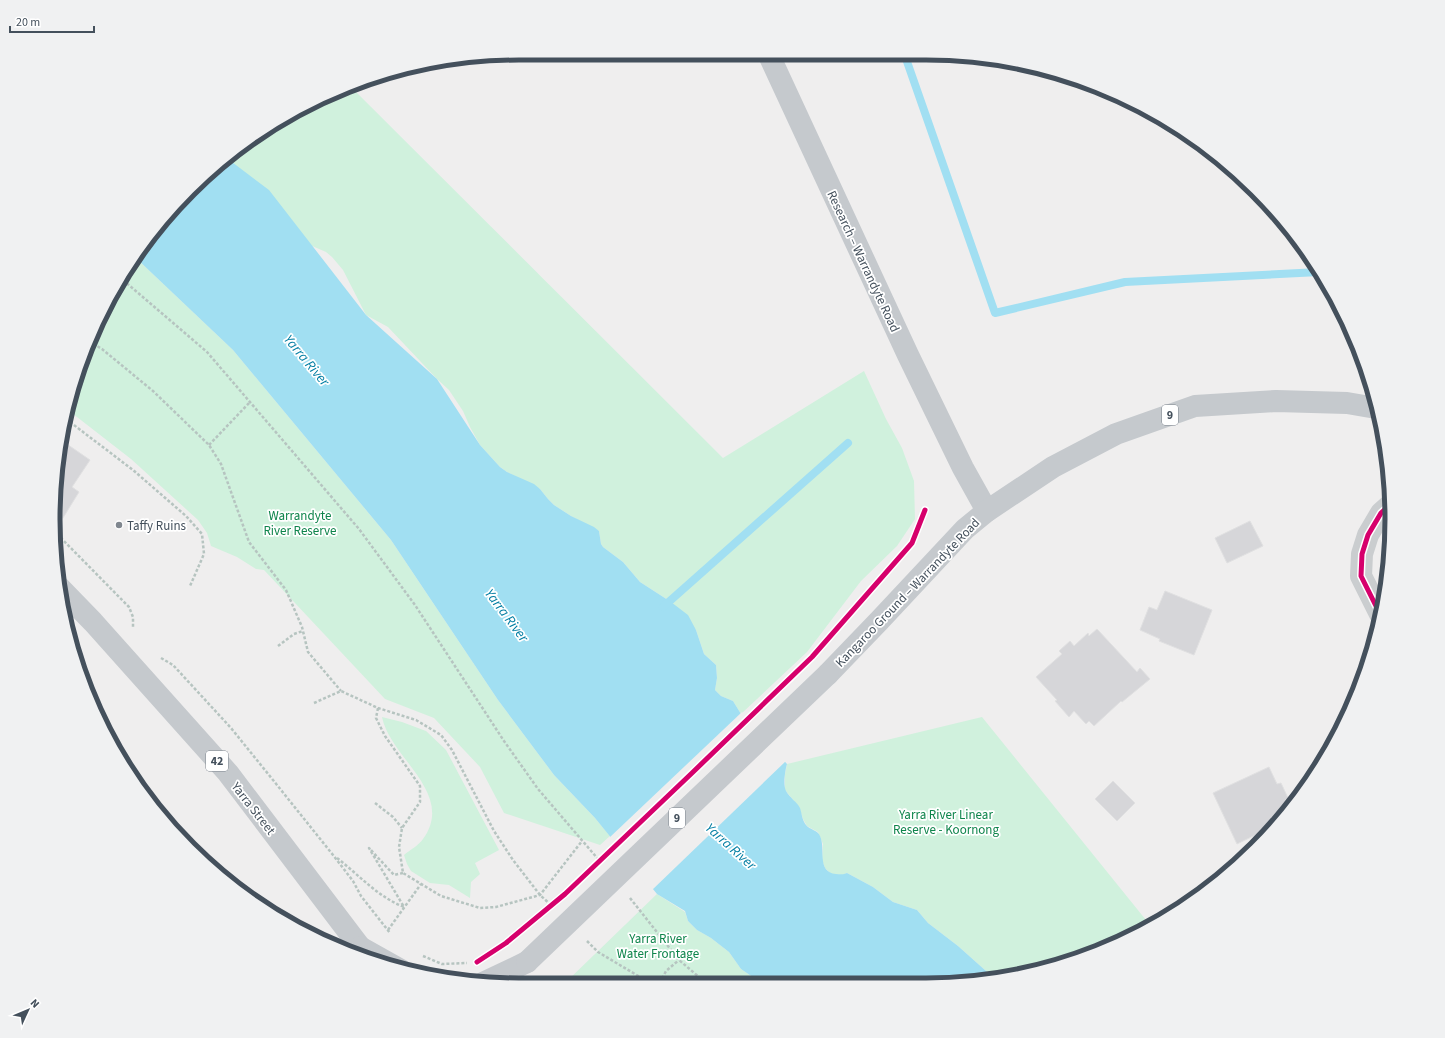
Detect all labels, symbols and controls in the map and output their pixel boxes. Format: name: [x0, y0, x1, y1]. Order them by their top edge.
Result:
scale bar: [10, 8, 94, 34]
text: 20 m: [16, 14, 40, 31]
street label: Research – Warrandyte Road: [822, 188, 904, 335]
water label: Yarra River: [279, 330, 335, 392]
road number: 9: [1162, 405, 1178, 425]
park label: Warrandyte River Reserve: [263, 507, 337, 540]
street label: Kangaroo Ground – Warrandyte Road: [831, 514, 984, 671]
place label: Taffy Ruins: [127, 517, 187, 535]
marker: Taffy Ruins: [114, 520, 124, 530]
water label: Yarra River: [480, 585, 534, 647]
road number: 42: [206, 751, 228, 771]
street label: Yarra Street: [226, 778, 280, 839]
park label: Yarra River Linear Reserve - Koornong: [893, 806, 999, 839]
road number: 9: [669, 808, 685, 828]
water label: Yarra River: [701, 819, 761, 876]
park label: Yarra River Water Frontage: [617, 930, 699, 963]
north arrow: [8, 990, 48, 1030]
text: N: [27, 996, 43, 1011]

